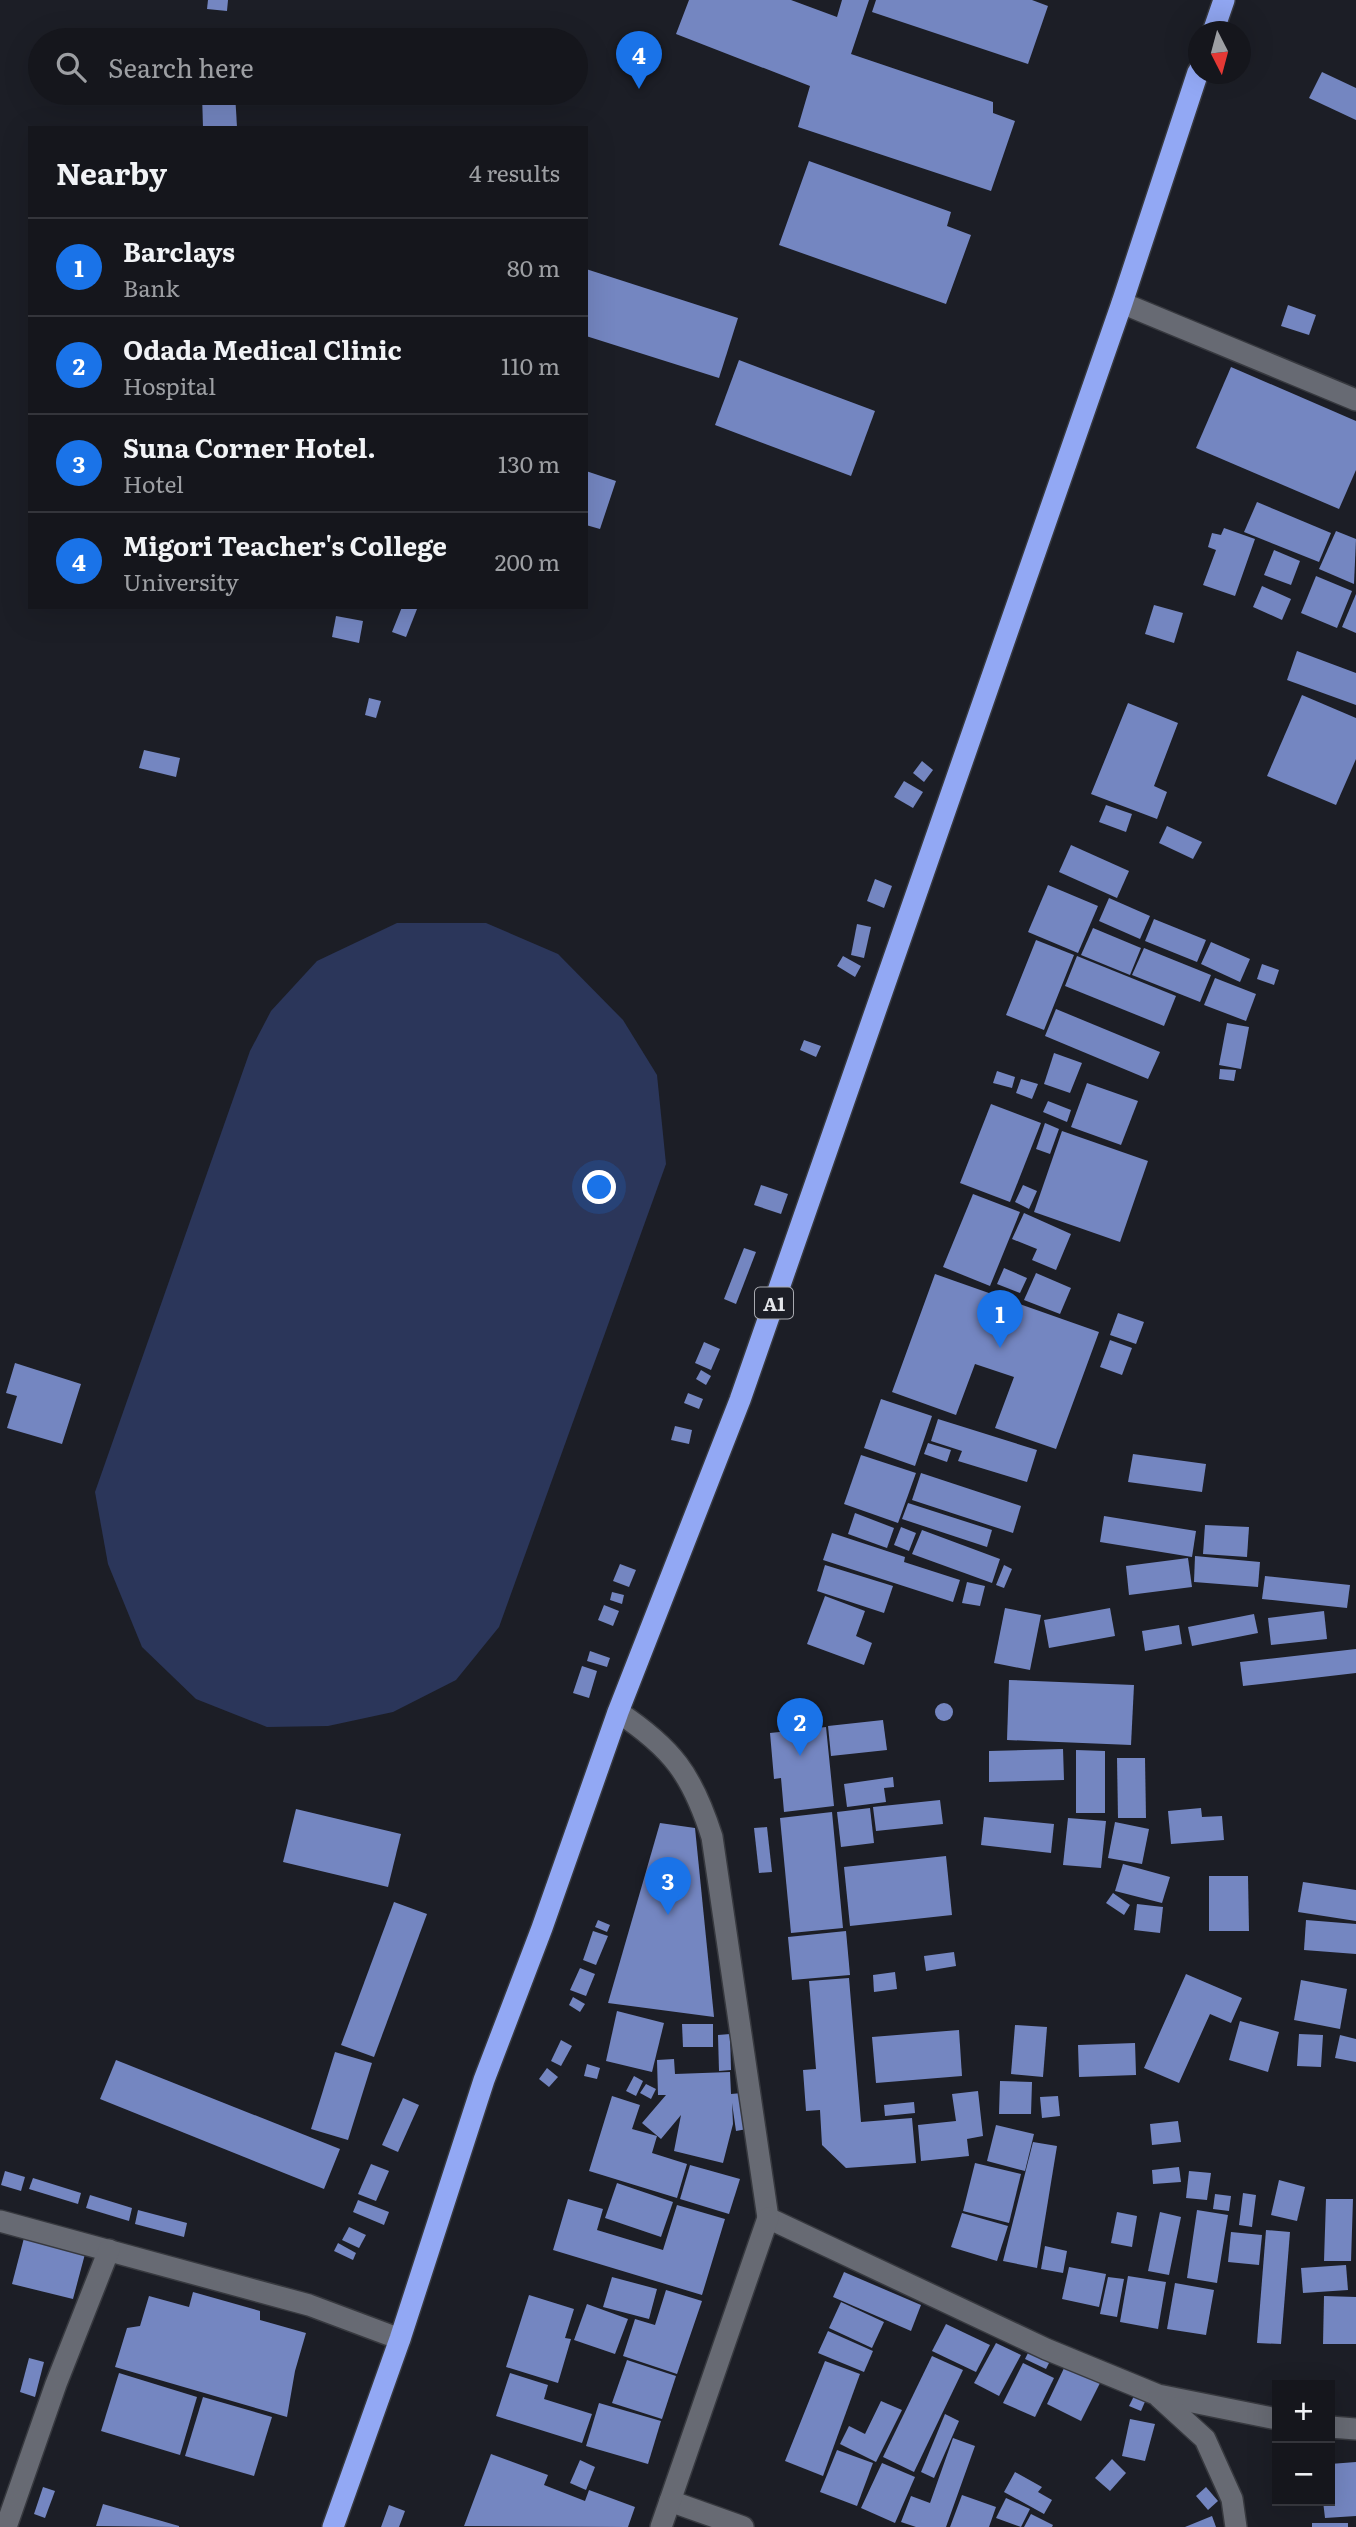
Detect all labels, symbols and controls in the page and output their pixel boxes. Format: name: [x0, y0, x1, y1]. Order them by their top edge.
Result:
north arrow: [1188, 21, 1251, 84]
search box: [28, 28, 588, 105]
pin: 4: [616, 31, 662, 89]
text: Search here: [108, 47, 254, 86]
icon: search: [52, 48, 90, 86]
text: Nearby: [56, 150, 167, 194]
text: 4 results: [469, 155, 560, 189]
text: Barclays: [123, 231, 235, 270]
text: 1: [74, 250, 84, 284]
text: 80 m: [507, 250, 560, 284]
text: Bank: [123, 270, 180, 304]
text: Odada Medical Clinic: [123, 329, 402, 368]
text: 2: [73, 348, 85, 382]
text: 110 m: [501, 348, 560, 382]
text: Hospital: [123, 368, 216, 402]
text: Suna Corner Hotel.: [123, 427, 376, 466]
text: 3: [73, 446, 85, 480]
text: 130 m: [498, 446, 560, 480]
text: Hotel: [123, 466, 184, 500]
text: Migori Teacher's College: [123, 525, 447, 564]
text: 4: [72, 544, 86, 578]
text: 200 m: [495, 544, 560, 578]
text: University: [123, 564, 239, 598]
your location: [582, 1170, 616, 1204]
road number: A1: [755, 1288, 793, 1318]
pin: 1: [977, 1290, 1023, 1348]
pin: 2: [777, 1698, 823, 1756]
pin: 3: [645, 1857, 691, 1915]
map controls: [1272, 2380, 1335, 2506]
button: +: [1272, 2380, 1335, 2443]
button: −: [1272, 2443, 1335, 2506]

